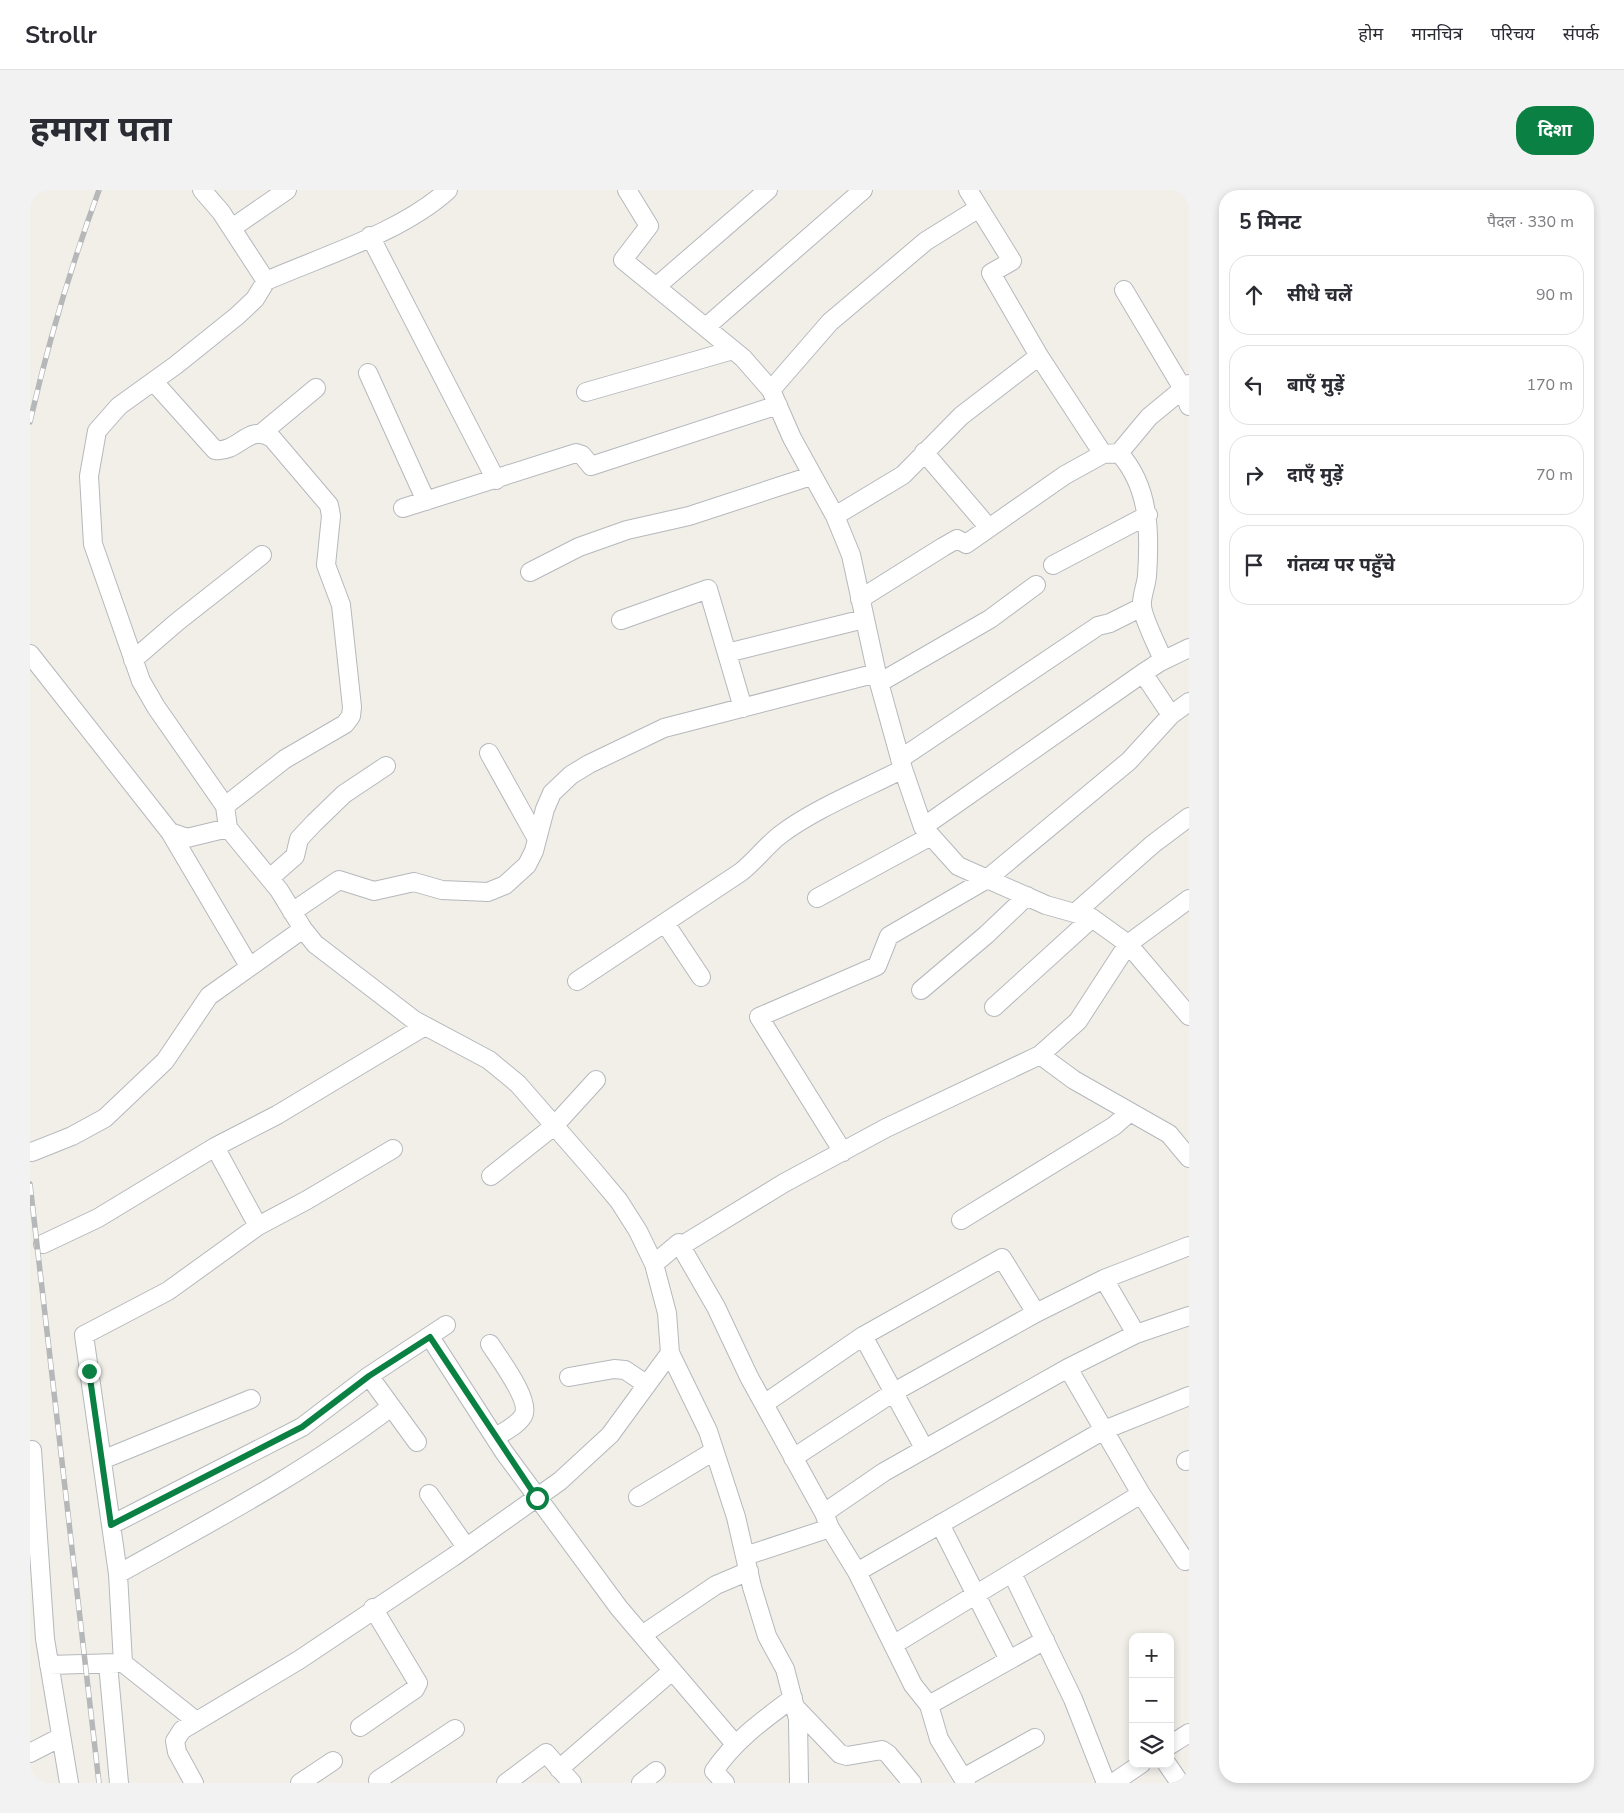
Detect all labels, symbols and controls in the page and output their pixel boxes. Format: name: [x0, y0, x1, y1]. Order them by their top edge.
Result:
text: Strollr: [25, 19, 97, 51]
text: होम: [1358, 22, 1383, 46]
text: मानचित्र: [1411, 22, 1463, 46]
text: परिचय: [1491, 22, 1535, 46]
text: संपर्क: [1563, 22, 1599, 46]
text: हमारा पता: [30, 106, 172, 153]
button: दिशा: [1516, 106, 1594, 155]
text: 5 मिनट: [1239, 208, 1301, 236]
text: पैदल · 330 m: [1487, 211, 1574, 233]
icon: ahead: [1240, 281, 1268, 309]
text: सीधे चलें: [1287, 282, 1352, 308]
text: 90 m: [1536, 284, 1573, 306]
icon: left: [1240, 371, 1268, 399]
text: बाएँ मुड़ें: [1287, 372, 1344, 398]
text: 170 m: [1526, 374, 1573, 396]
icon: right: [1240, 461, 1268, 489]
text: दाएँ मुड़ें: [1287, 462, 1343, 488]
text: 70 m: [1536, 464, 1573, 486]
icon: arrive: [1240, 551, 1268, 579]
text: गंतव्य पर पहुँचे: [1287, 552, 1395, 578]
route end: [78, 1360, 101, 1383]
route start: [526, 1487, 549, 1510]
map controls: [1129, 1633, 1174, 1768]
button: +: [1129, 1633, 1174, 1678]
button: −: [1129, 1678, 1174, 1723]
button: layers: [1129, 1723, 1174, 1768]

